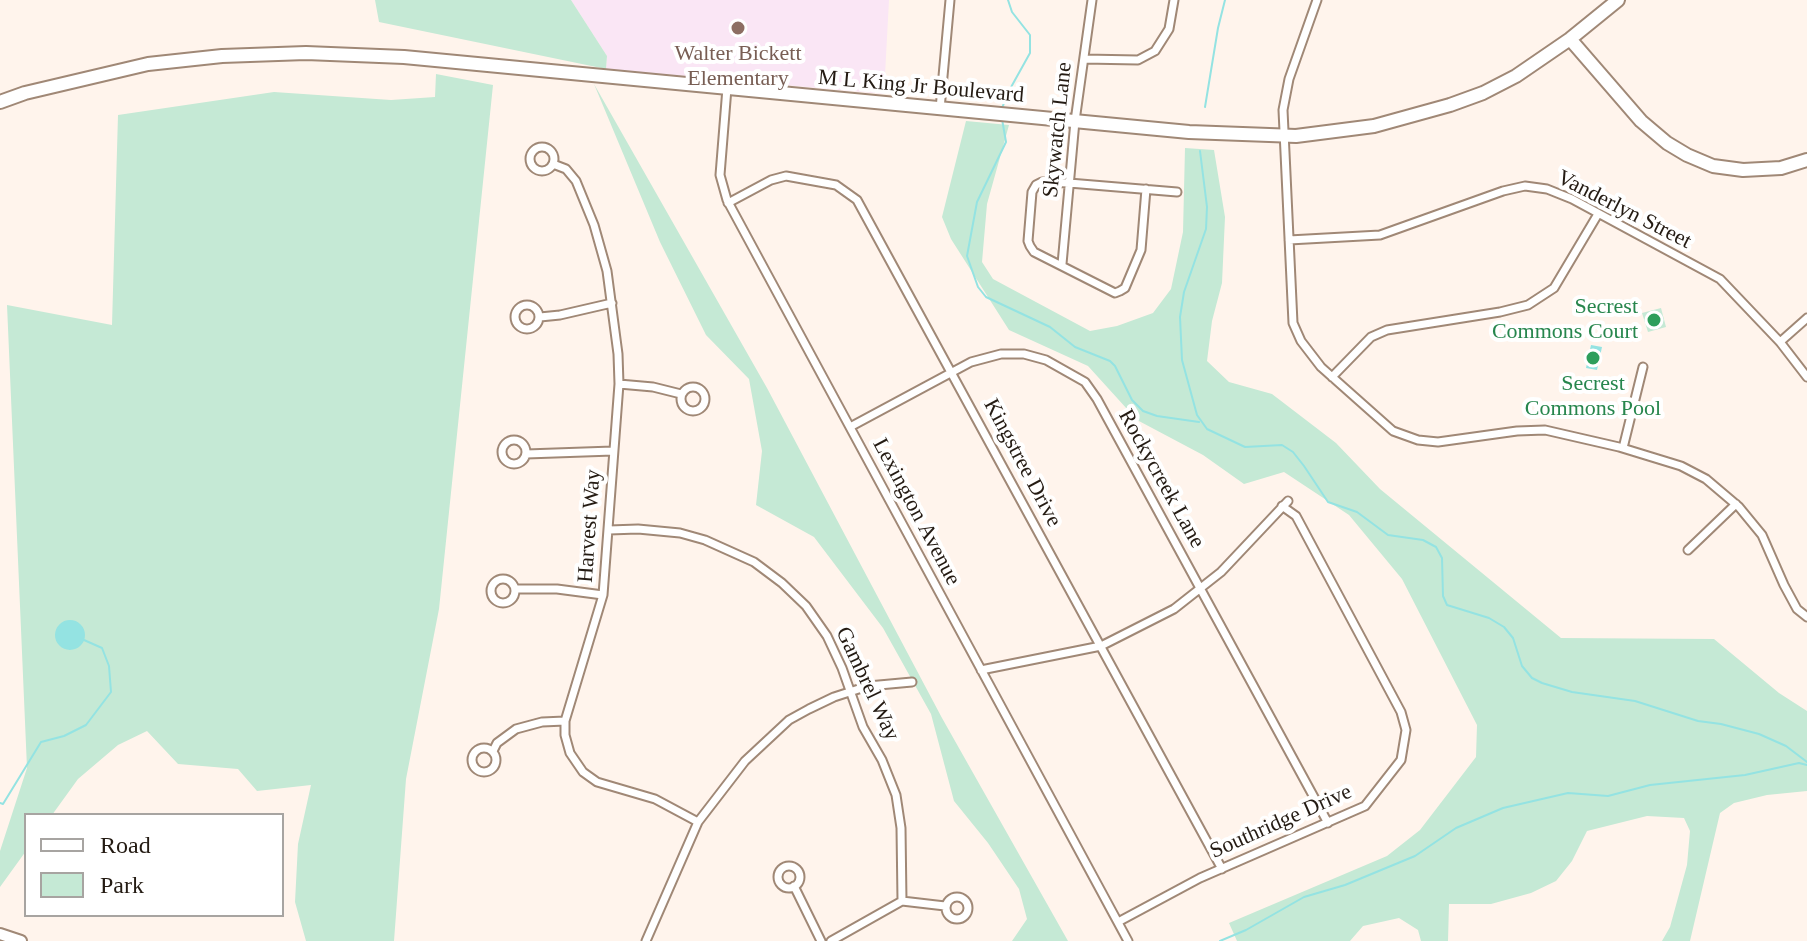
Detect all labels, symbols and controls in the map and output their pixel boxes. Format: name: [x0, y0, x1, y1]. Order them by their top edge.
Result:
marker: Walter Bickett Elementary: [729, 19, 747, 37]
place label: Walter Bickett Elementary: [674, 41, 802, 92]
street label: Skywatch Lane: [1038, 61, 1078, 199]
street label: M L King Jr Boulevard: [817, 65, 1025, 109]
street label: Vanderlyn Street: [1552, 165, 1696, 255]
place label: Secrest Commons Court: [1492, 294, 1638, 346]
marker: Secrest Commons Court: [1645, 311, 1663, 329]
marker: Secrest Commons Pool: [1584, 349, 1602, 367]
place label: Secrest Commons Pool: [1525, 371, 1661, 422]
street label: Kingstree Drive: [977, 395, 1067, 531]
street label: Rockycreek Lane: [1112, 405, 1210, 553]
street label: Lexington Avenue: [866, 434, 966, 590]
street label: Harvest Way: [573, 468, 607, 584]
street label: Gambrel Way: [829, 623, 905, 745]
street label: Southridge Drive: [1206, 779, 1356, 865]
legend: [24, 813, 284, 917]
text: Road: [100, 832, 151, 858]
text: Park: [100, 872, 144, 898]

